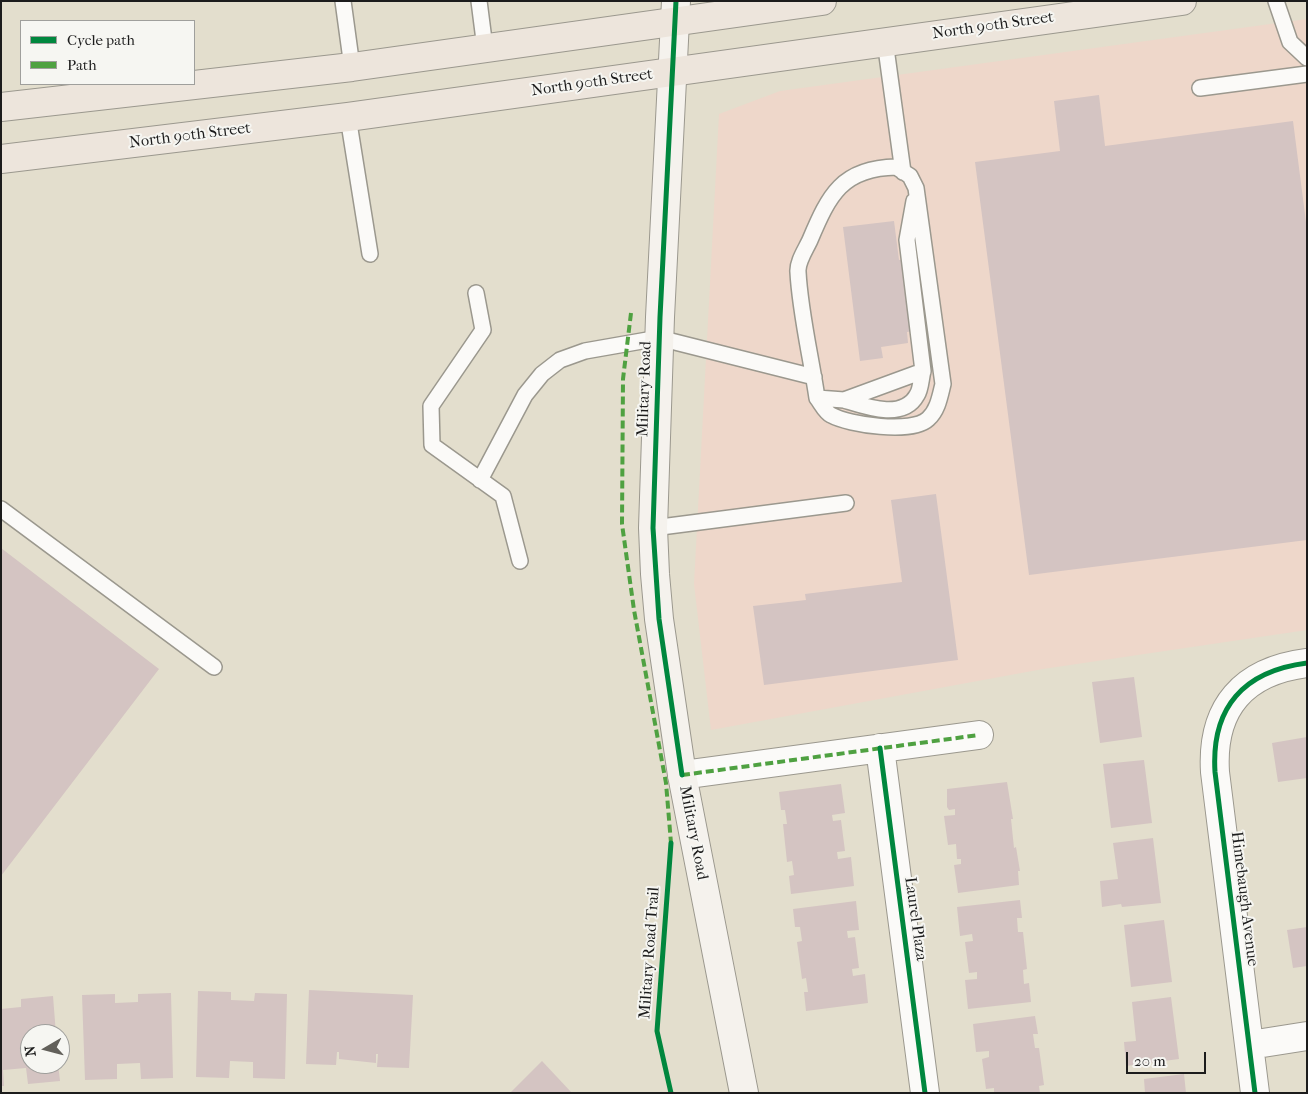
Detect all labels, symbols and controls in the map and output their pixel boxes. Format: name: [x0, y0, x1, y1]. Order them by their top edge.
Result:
street label: North 90th Street: [931, 8, 1055, 44]
legend: [20, 20, 195, 85]
text: Cycle path: [67, 31, 135, 49]
text: Path: [67, 56, 97, 74]
street label: North 90th Street: [530, 65, 654, 101]
street label: North 90th Street: [128, 119, 252, 153]
street label: Military Road: [634, 341, 656, 437]
street label: Military Road: [674, 784, 712, 882]
street label: Himebaugh Avenue: [1226, 830, 1262, 968]
street label: Laurel Plaza: [900, 876, 930, 962]
street label: Military Road Trail: [636, 886, 664, 1020]
north arrow: [20, 1024, 70, 1074]
scale bar: [1128, 1042, 1208, 1074]
text: N: [21, 1045, 40, 1057]
text: 20 m: [1134, 1052, 1166, 1070]

